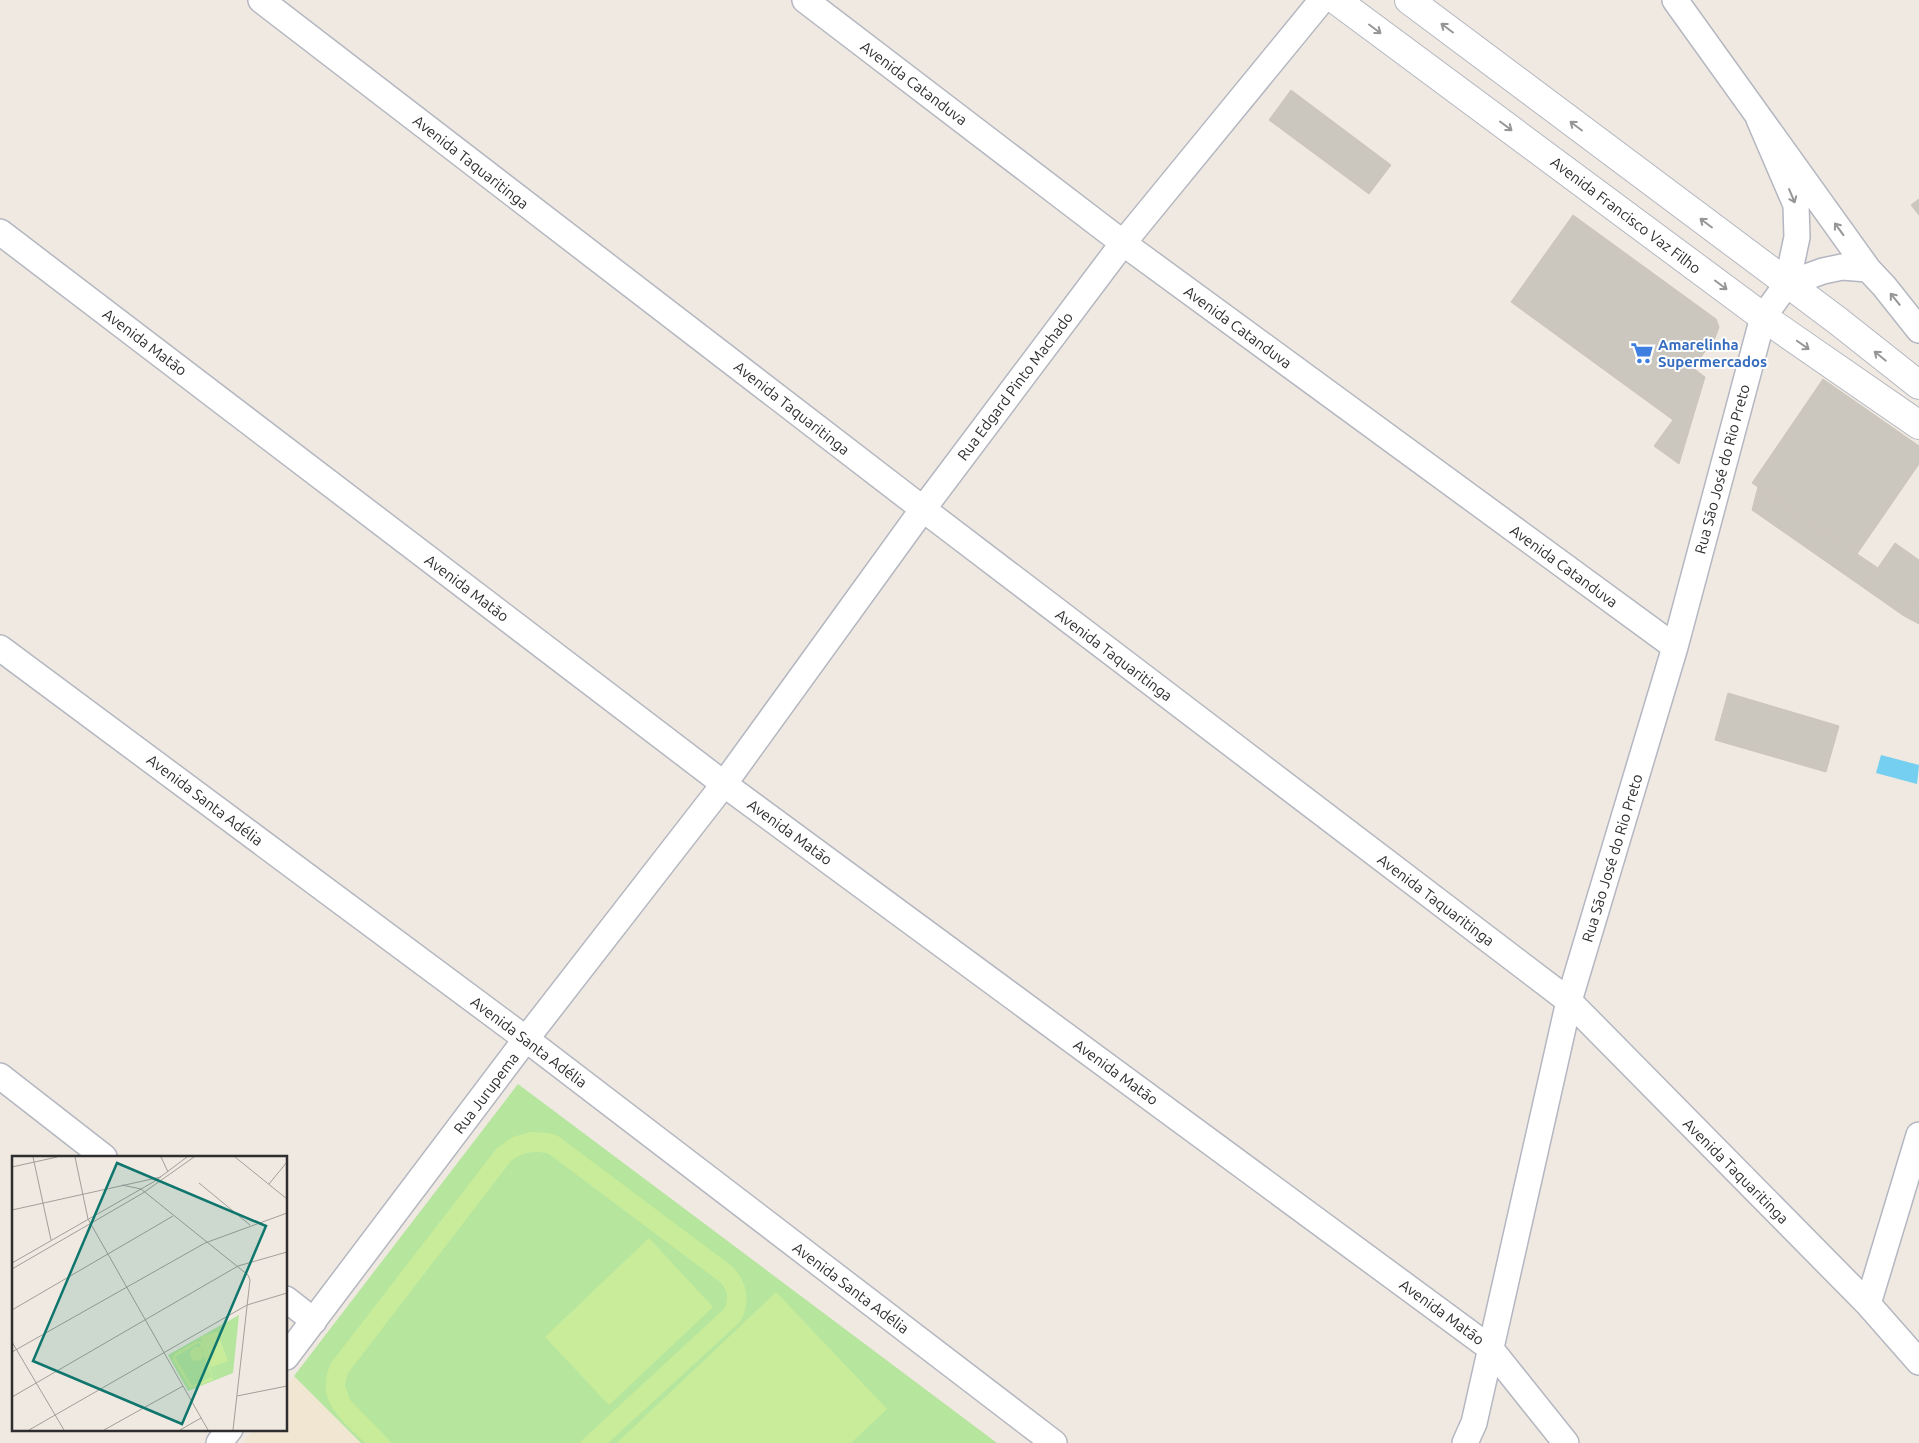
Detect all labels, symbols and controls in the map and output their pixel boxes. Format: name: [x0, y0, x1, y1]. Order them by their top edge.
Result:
one-way arrow: [1440, 23, 1454, 33]
one-way arrow: [1368, 24, 1382, 34]
street label: Avenida Catanduva: [858, 37, 970, 129]
street label: Avenida Taquaritinga: [410, 112, 532, 212]
one-way arrow: [1570, 120, 1583, 131]
one-way arrow: [1499, 121, 1513, 131]
street label: Avenida Francisco Vaz Filho: [1548, 153, 1704, 277]
one-way arrow: [1787, 188, 1797, 203]
one-way arrow: [1699, 218, 1713, 228]
one-way arrow: [1834, 222, 1844, 236]
one-way arrow: [1714, 280, 1727, 291]
street label: Avenida Catanduva: [1181, 282, 1295, 372]
one-way arrow: [1889, 292, 1900, 305]
street label: Avenida Matão: [100, 305, 190, 379]
street label: Rua Edgard Pinto Machado: [954, 309, 1076, 463]
place label: Amarelinha Supermercados: [1658, 336, 1767, 370]
supermarket icon: Amarelinha Supermercados: [1629, 340, 1655, 366]
one-way arrow: [1796, 340, 1810, 350]
one-way arrow: [1874, 350, 1887, 361]
street label: Avenida Taquaritinga: [731, 358, 853, 458]
street label: Rua São José do Rio Preto: [1691, 382, 1753, 556]
street label: Avenida Catanduva: [1507, 521, 1621, 611]
street label: Avenida Matão: [422, 551, 512, 625]
street label: Avenida Taquaritinga: [1052, 606, 1176, 704]
street label: Avenida Santa Adélia: [144, 751, 266, 849]
street label: Rua São José do Rio Preto: [1578, 772, 1646, 944]
street label: Avenida Matão: [744, 796, 836, 868]
street label: Avenida Taquaritinga: [1374, 851, 1498, 949]
street label: Avenida Santa Adélia: [468, 993, 590, 1091]
street label: Avenida Matão: [1070, 1036, 1162, 1108]
street label: Rua Jurupema: [450, 1049, 522, 1137]
street label: Avenida Taquaritinga: [1680, 1115, 1792, 1227]
inset map: [12, 1156, 288, 1430]
street label: Avenida Santa Adélia: [790, 1239, 912, 1337]
street label: Avenida Matão: [1396, 1276, 1488, 1348]

